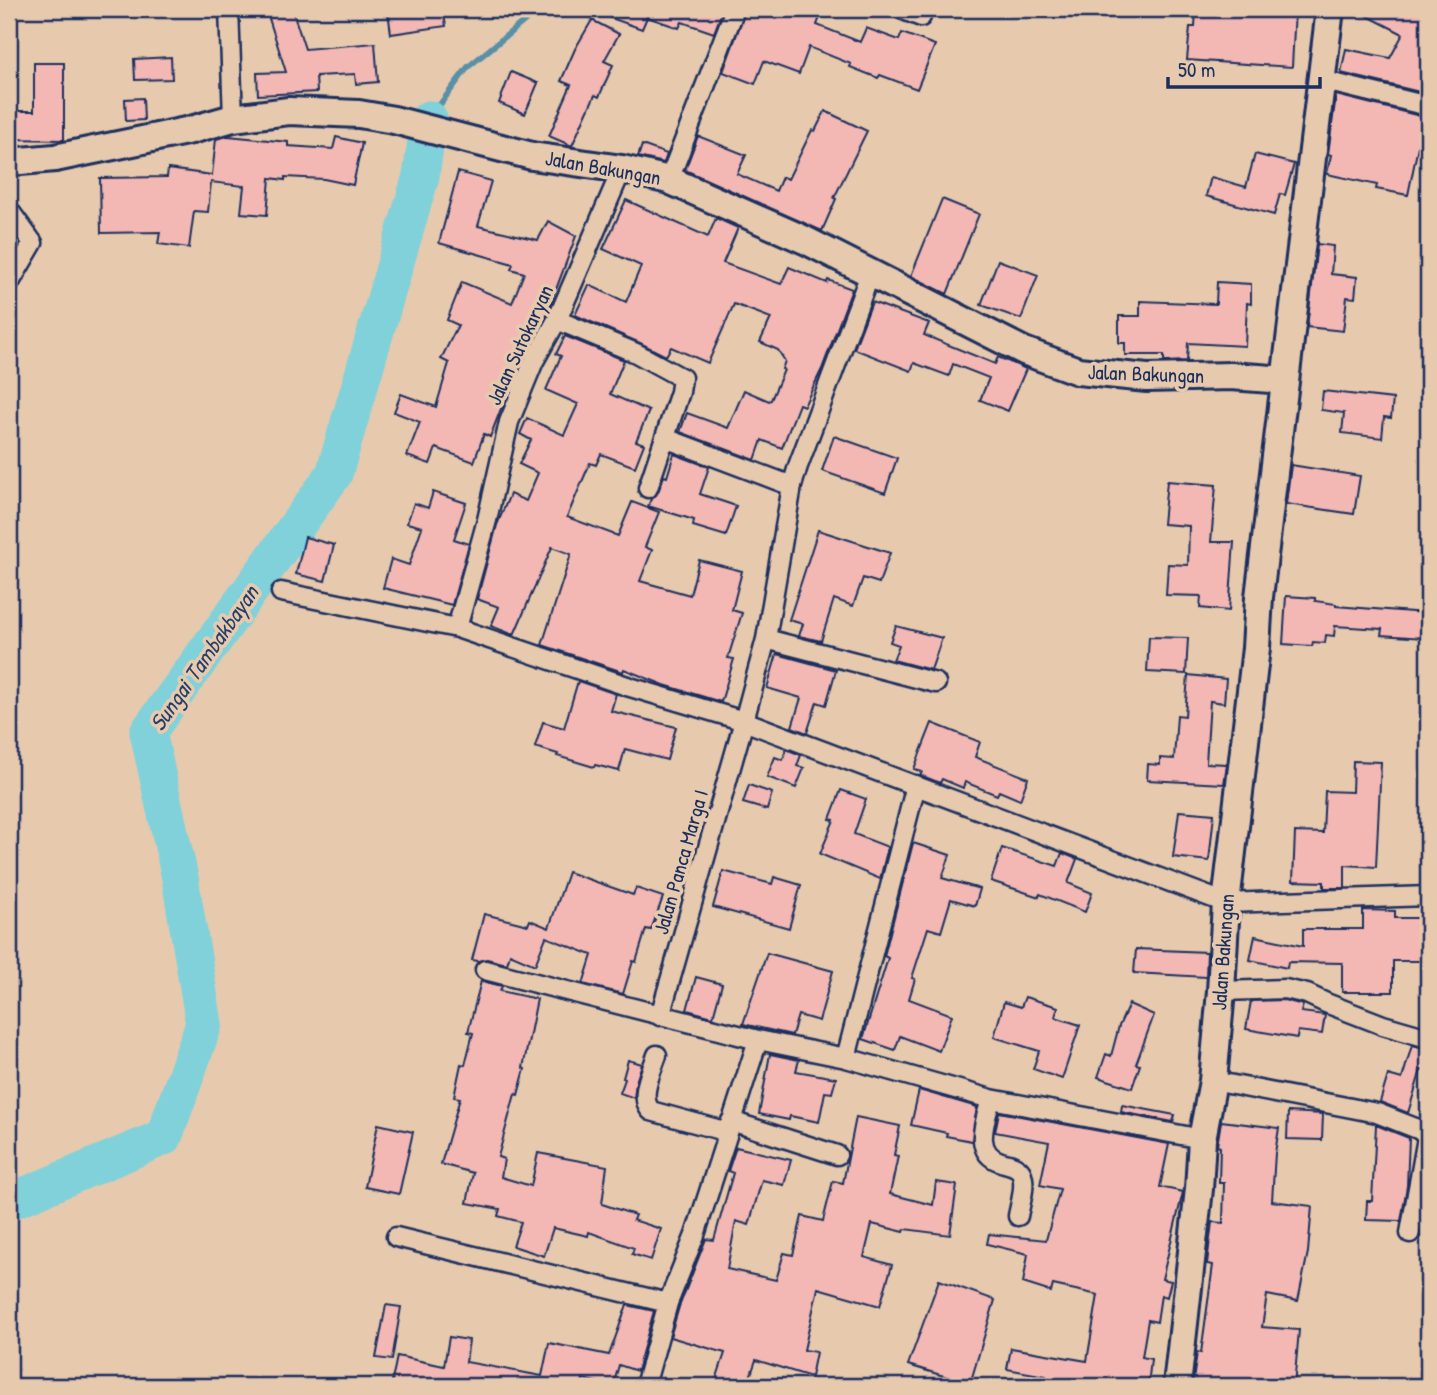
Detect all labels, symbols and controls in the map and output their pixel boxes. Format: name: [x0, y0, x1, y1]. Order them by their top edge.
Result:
scale bar: [1168, 46, 1320, 90]
text: 50 m: [1178, 55, 1215, 84]
street label: Jalan Bakungan: [543, 143, 663, 192]
street label: Jalan Sutokaryan: [479, 280, 560, 410]
street label: Jalan Bakungan: [1087, 357, 1205, 390]
water label: Sungai Tambakbayan: [142, 577, 267, 737]
street label: Jalan Panca Marga I: [646, 786, 715, 938]
street label: Jalan Bakungan: [1204, 893, 1241, 1011]

